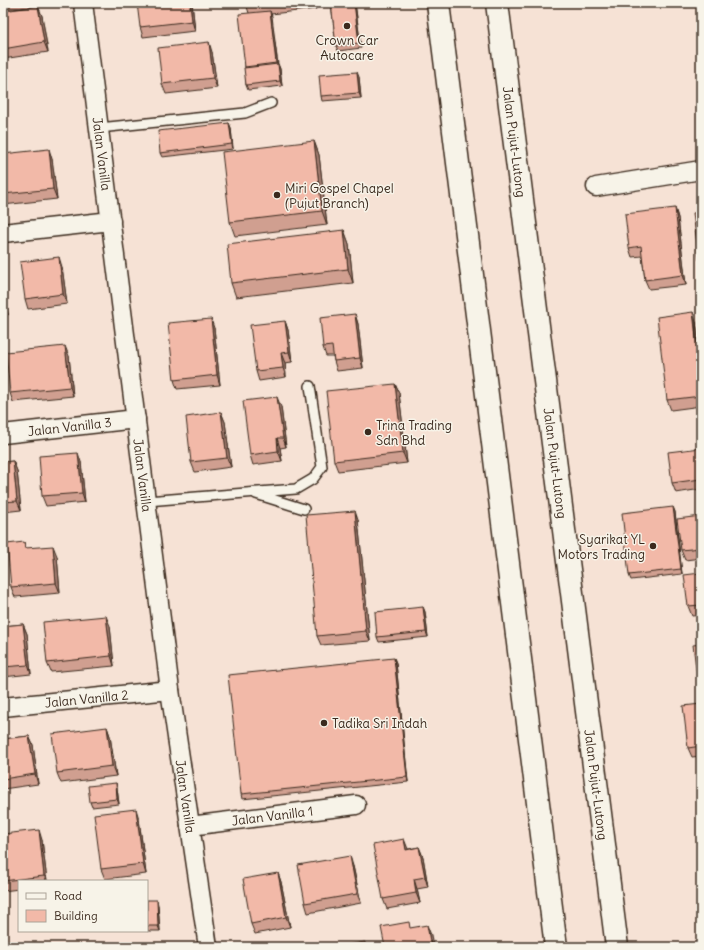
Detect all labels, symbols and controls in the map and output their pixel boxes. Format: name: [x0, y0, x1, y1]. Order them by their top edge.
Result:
marker: Crown Car Autocare: [342, 21, 352, 31]
place label: Crown Car Autocare: [316, 32, 379, 64]
street label: Jalan Pujut-Lutong: [499, 85, 530, 198]
street label: Jalan Vanilla: [89, 116, 115, 192]
place label: Miri Gospel Chapel (Pujut Branch): [285, 180, 394, 212]
marker: Miri Gospel Chapel (Pujut Branch): [272, 190, 282, 200]
street label: Jalan Pujut-Lutong: [540, 407, 570, 520]
street label: Jalan Vanilla 3: [27, 414, 112, 440]
place label: Trina Trading Sdn Bhd: [376, 417, 452, 449]
marker: Trina Trading Sdn Bhd: [363, 427, 373, 437]
street label: Jalan Vanilla: [129, 438, 155, 513]
place label: Syarikat YL Motors Trading: [558, 531, 645, 563]
marker: Syarikat YL Motors Trading: [648, 541, 658, 551]
street label: Jalan Vanilla 2: [44, 686, 129, 712]
place label: Tadika Sri Indah: [332, 715, 428, 732]
marker: Tadika Sri Indah: [319, 718, 329, 728]
street label: Jalan Pujut-Lutong: [580, 728, 611, 841]
street label: Jalan Vanilla: [171, 759, 199, 834]
street label: Jalan Vanilla 1: [231, 802, 314, 830]
legend: [18, 880, 148, 932]
text: Road: [54, 888, 82, 903]
text: Building: [54, 908, 98, 923]

